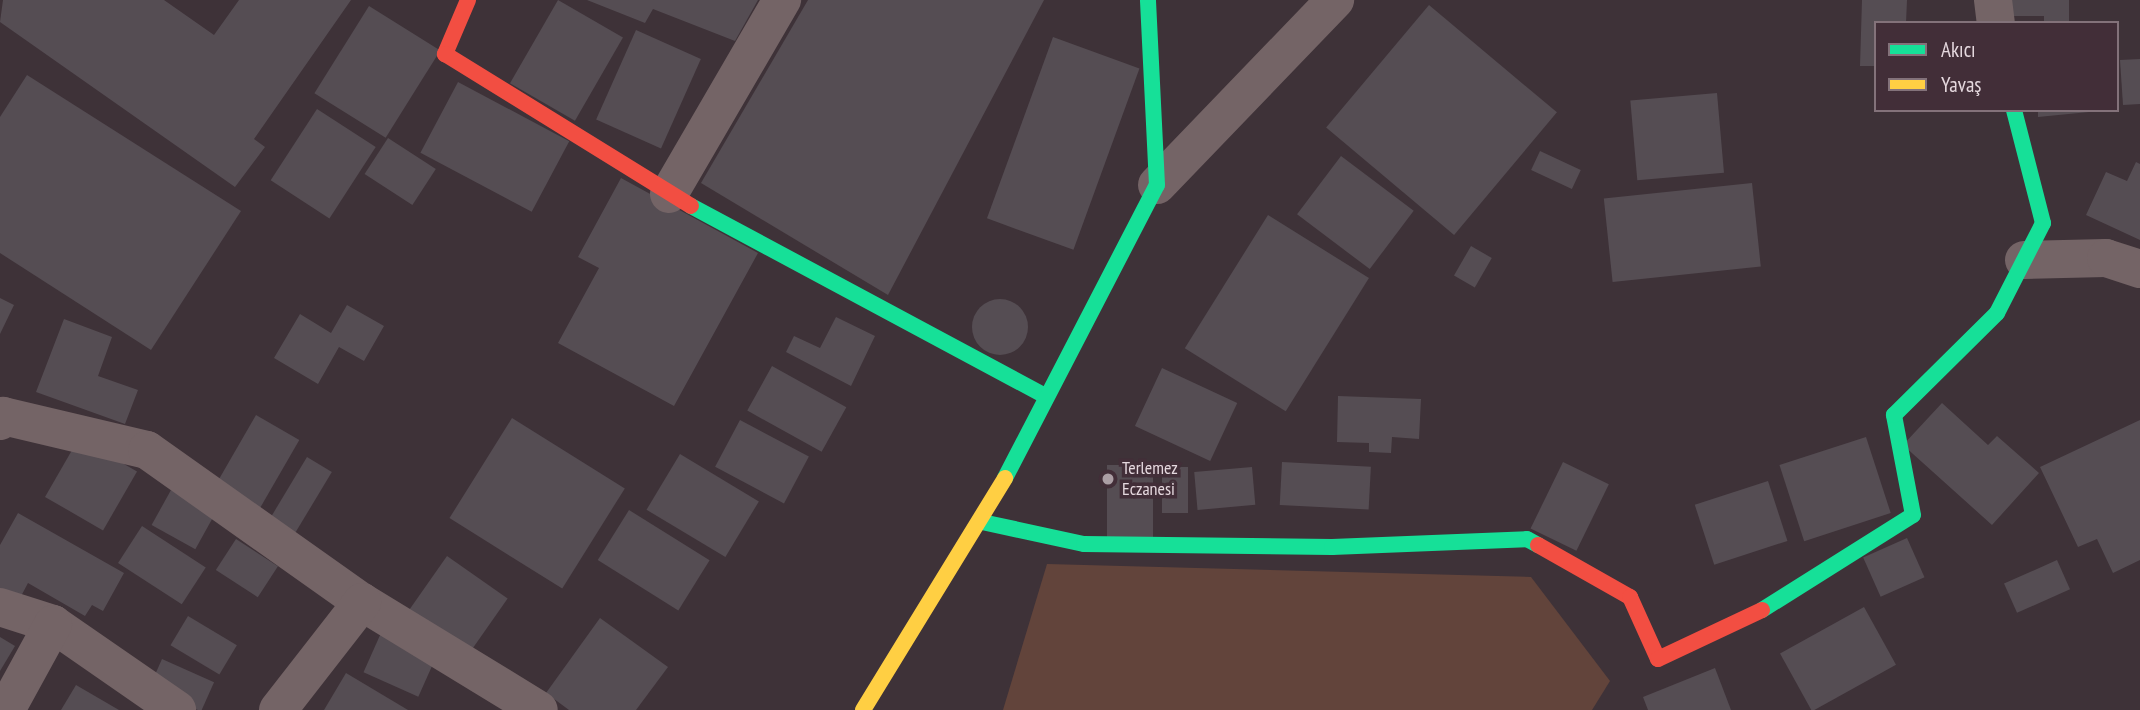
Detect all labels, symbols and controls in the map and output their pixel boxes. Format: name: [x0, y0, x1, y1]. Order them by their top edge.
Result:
legend: [1874, 21, 2119, 112]
text: Akıcı: [1941, 36, 1976, 63]
text: Yavaş: [1941, 71, 1981, 98]
place label: Terlemez Eczanesi: [1122, 458, 1178, 500]
marker: Terlemez Eczanesi: [1100, 471, 1116, 487]

